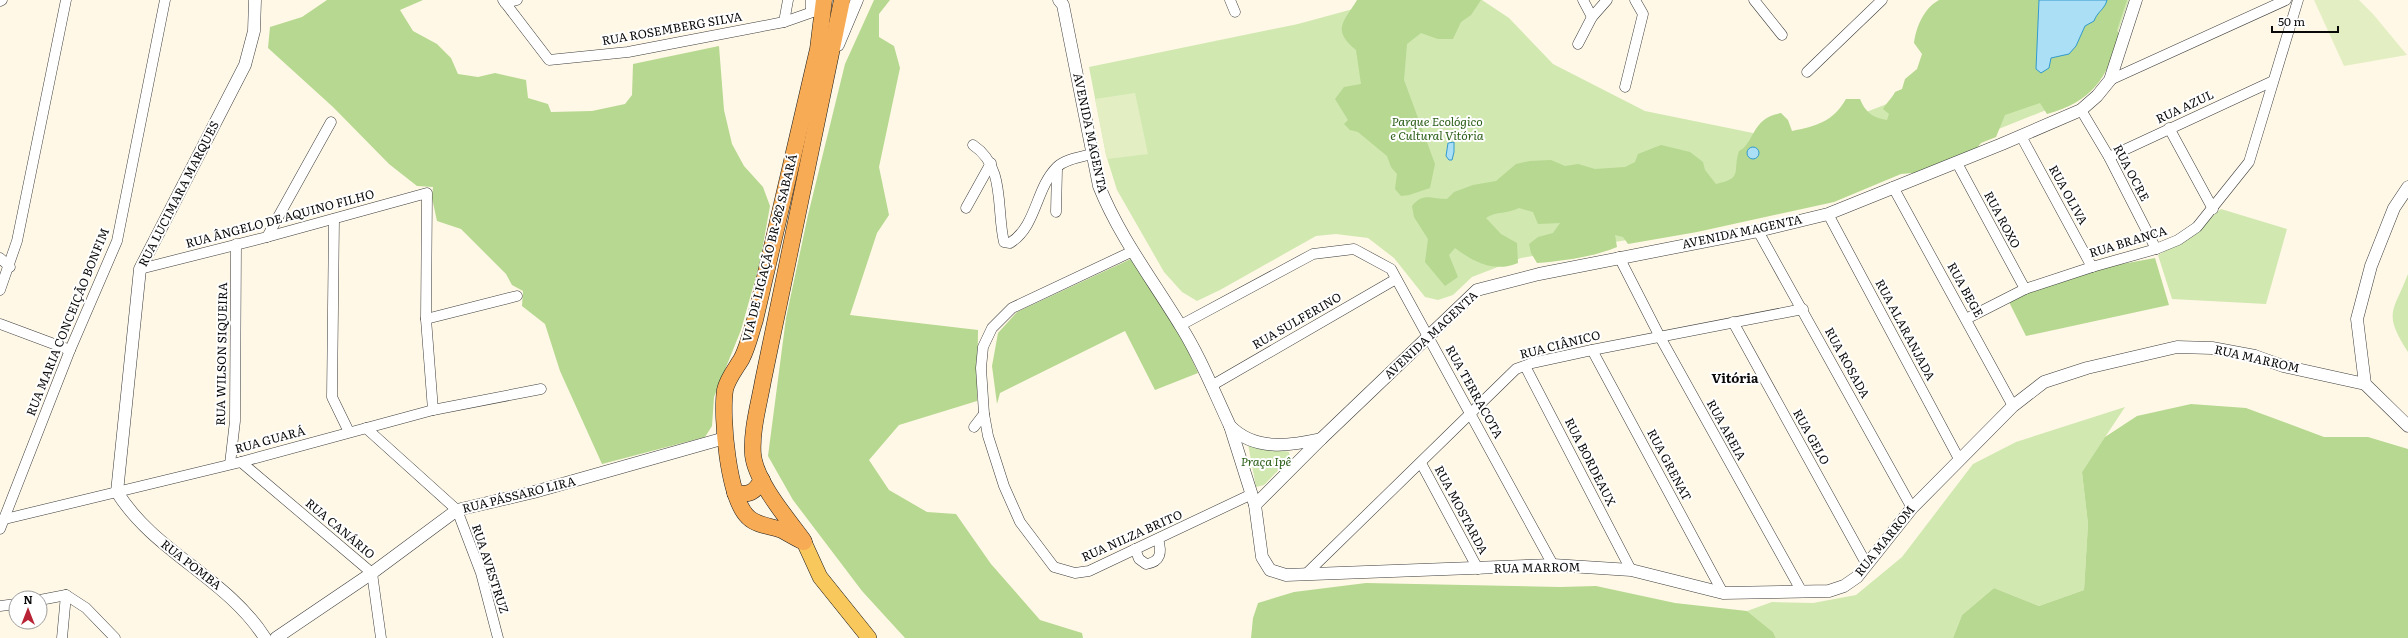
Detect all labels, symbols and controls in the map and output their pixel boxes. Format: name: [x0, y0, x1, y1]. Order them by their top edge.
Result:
street label: RUA ROSEMBERG SILVA: [600, 7, 744, 49]
scale bar: [2272, 8, 2338, 34]
text: 50 m: [2278, 12, 2305, 30]
street label: AVENIDA MAGENTA: [1069, 71, 1113, 195]
street label: RUA AZUL: [2153, 85, 2216, 127]
park label: Parque Ecológico e Cultural Vitória: [1390, 112, 1484, 144]
street label: RUA LUCIMARA MARQUES: [133, 117, 223, 270]
street label: RUA OCRE: [2109, 141, 2155, 204]
street label: VIA DE LIGAÇÃO BR-262 SABARÁ: [737, 152, 801, 344]
street label: RUA OLIVA: [2045, 161, 2093, 228]
street label: RUA ÂNGELO DE AQUINO FILHO: [183, 184, 376, 252]
street label: RUA ROXO: [1980, 188, 2025, 251]
street label: AVENIDA MAGENTA: [1680, 209, 1804, 253]
street label: RUA BRANCA: [2087, 221, 2169, 261]
street label: RUA MARIA CONCEIÇÃO BONFIM: [21, 225, 113, 418]
street label: RUA BEGE: [1943, 259, 1989, 321]
street label: RUA ALARANJADA: [1872, 276, 1940, 384]
street label: RUA WILSON SIQUEIRA: [211, 282, 231, 426]
street label: AVENIDA MAGENTA: [1379, 286, 1481, 383]
street label: RUA SULFERINO: [1249, 287, 1344, 353]
street label: RUA ROSADA: [1821, 324, 1875, 401]
street label: RUA CIÂNICO: [1518, 325, 1602, 363]
street label: RUA MARROM: [2213, 339, 2302, 377]
street label: RUA TERRACOTA: [1442, 342, 1508, 442]
district label: Vitória: [1711, 368, 1759, 387]
street label: RUA AREIA: [1703, 396, 1751, 463]
street label: RUA GELO: [1789, 405, 1835, 468]
street label: RUA BORDEAUX: [1561, 414, 1621, 509]
street label: RUA GUARÁ: [233, 421, 307, 457]
street label: RUA GRENAT: [1643, 425, 1697, 504]
park label: Praça Ipê: [1241, 452, 1292, 470]
street label: RUA MOSTARDA: [1431, 462, 1493, 557]
street label: RUA PÁSSARO LIRA: [460, 471, 577, 517]
street label: RUA CANÁRIO: [302, 494, 379, 563]
street label: RUA MARROM: [1850, 501, 1919, 580]
street label: RUA NILZA BRITO: [1078, 505, 1185, 565]
street label: RUA AVESTRUZ: [468, 522, 514, 616]
street label: RUA POMBA: [157, 535, 226, 594]
street label: RUA MARROM: [1493, 557, 1581, 577]
north arrow: [8, 590, 48, 630]
text: N: [23, 591, 33, 607]

